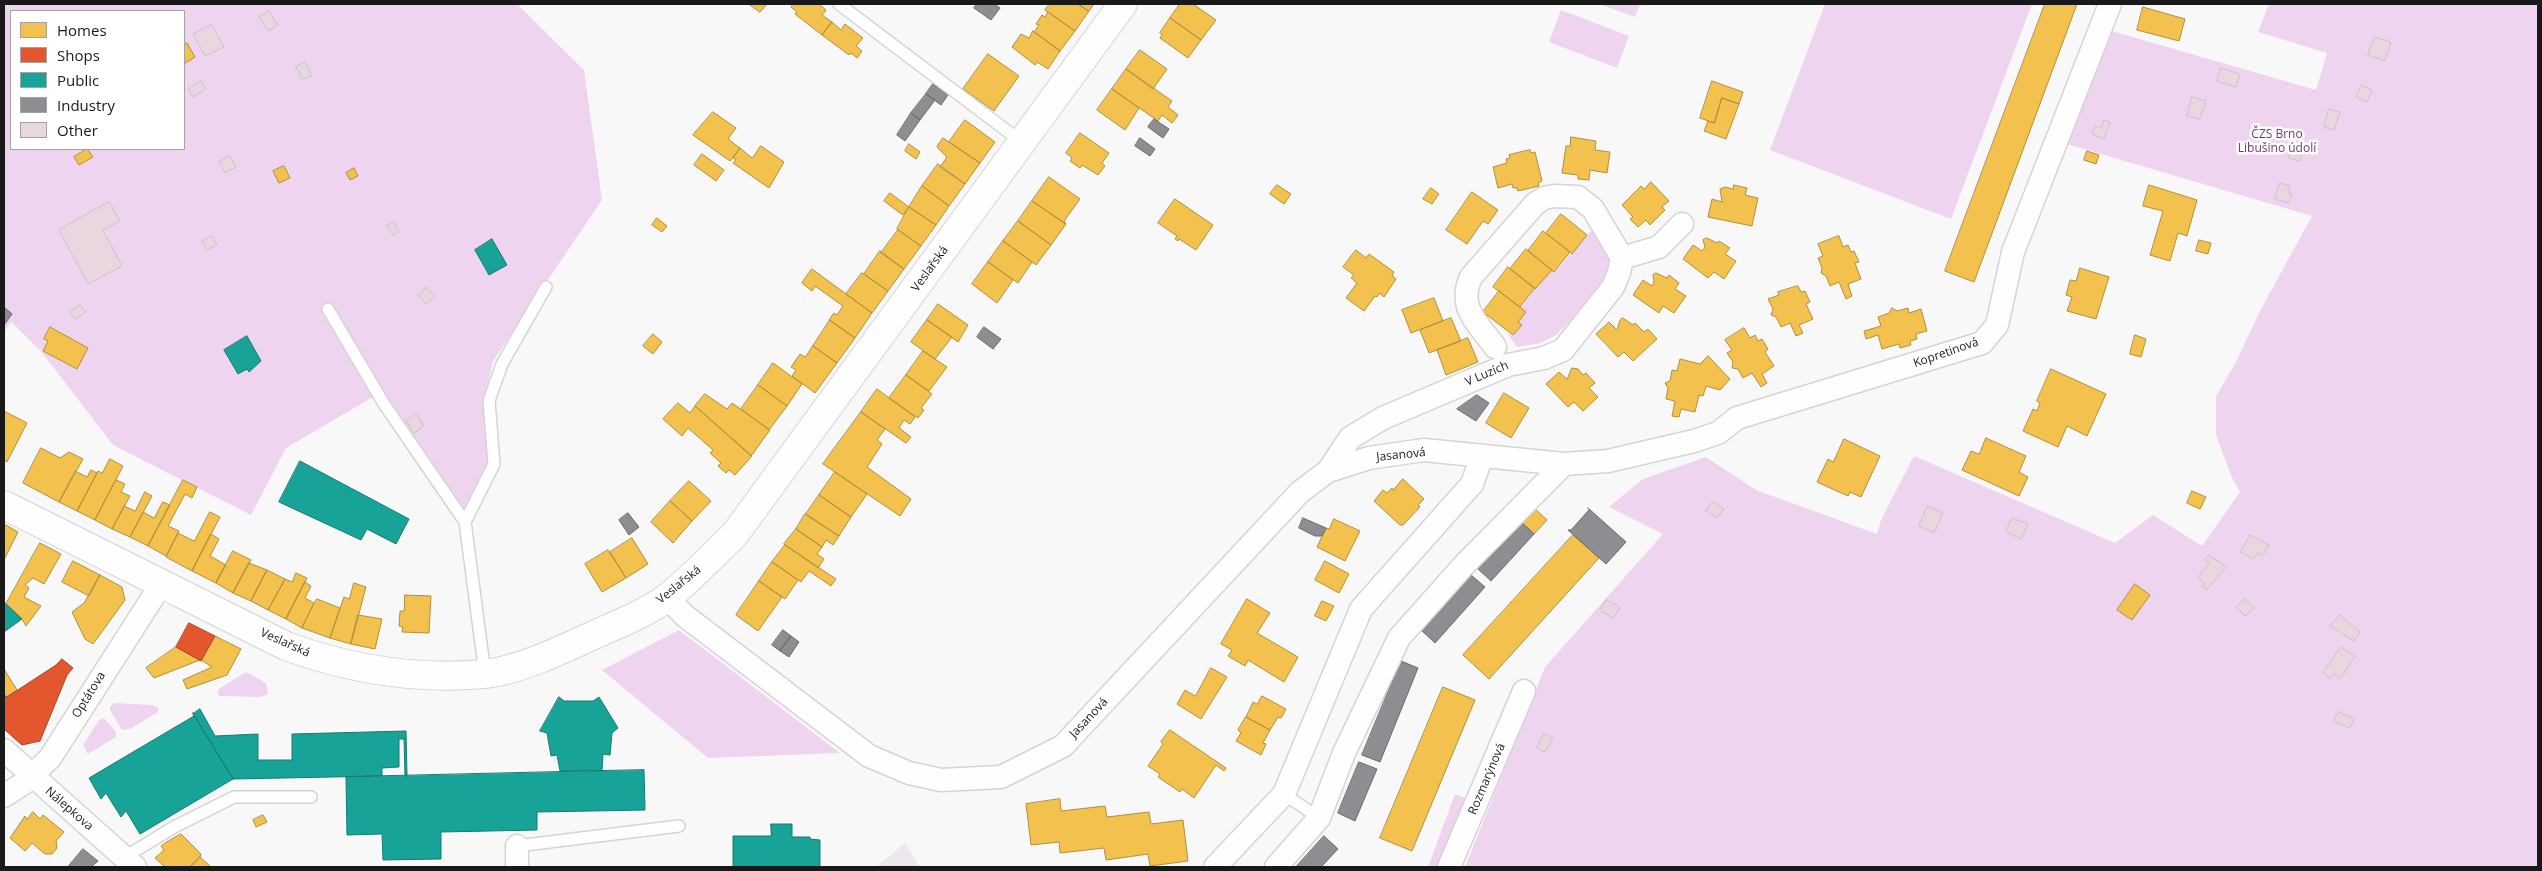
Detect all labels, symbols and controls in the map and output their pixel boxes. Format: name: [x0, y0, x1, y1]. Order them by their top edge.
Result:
legend: [10, 10, 185, 150]
text: Homes: [57, 20, 107, 40]
text: Shops: [57, 45, 100, 65]
text: Public: [57, 70, 99, 90]
text: Industry: [57, 95, 115, 115]
text: Other: [57, 120, 98, 140]
park label: ČZS Brno Libušino údolí: [2238, 128, 2316, 156]
street label: Veslařská: [909, 243, 951, 295]
street label: Kopretinová: [1911, 335, 1981, 371]
street label: V Luzích: [1463, 358, 1511, 390]
street label: Jasanová: [1376, 445, 1426, 465]
street label: Veslařská: [654, 563, 704, 607]
street label: Veslařská: [258, 626, 312, 660]
street label: Optátova: [69, 669, 109, 721]
street label: Jasanová: [1067, 695, 1111, 741]
street label: Rozmarýnová: [1465, 741, 1509, 817]
street label: Nálepkova: [42, 784, 96, 834]

